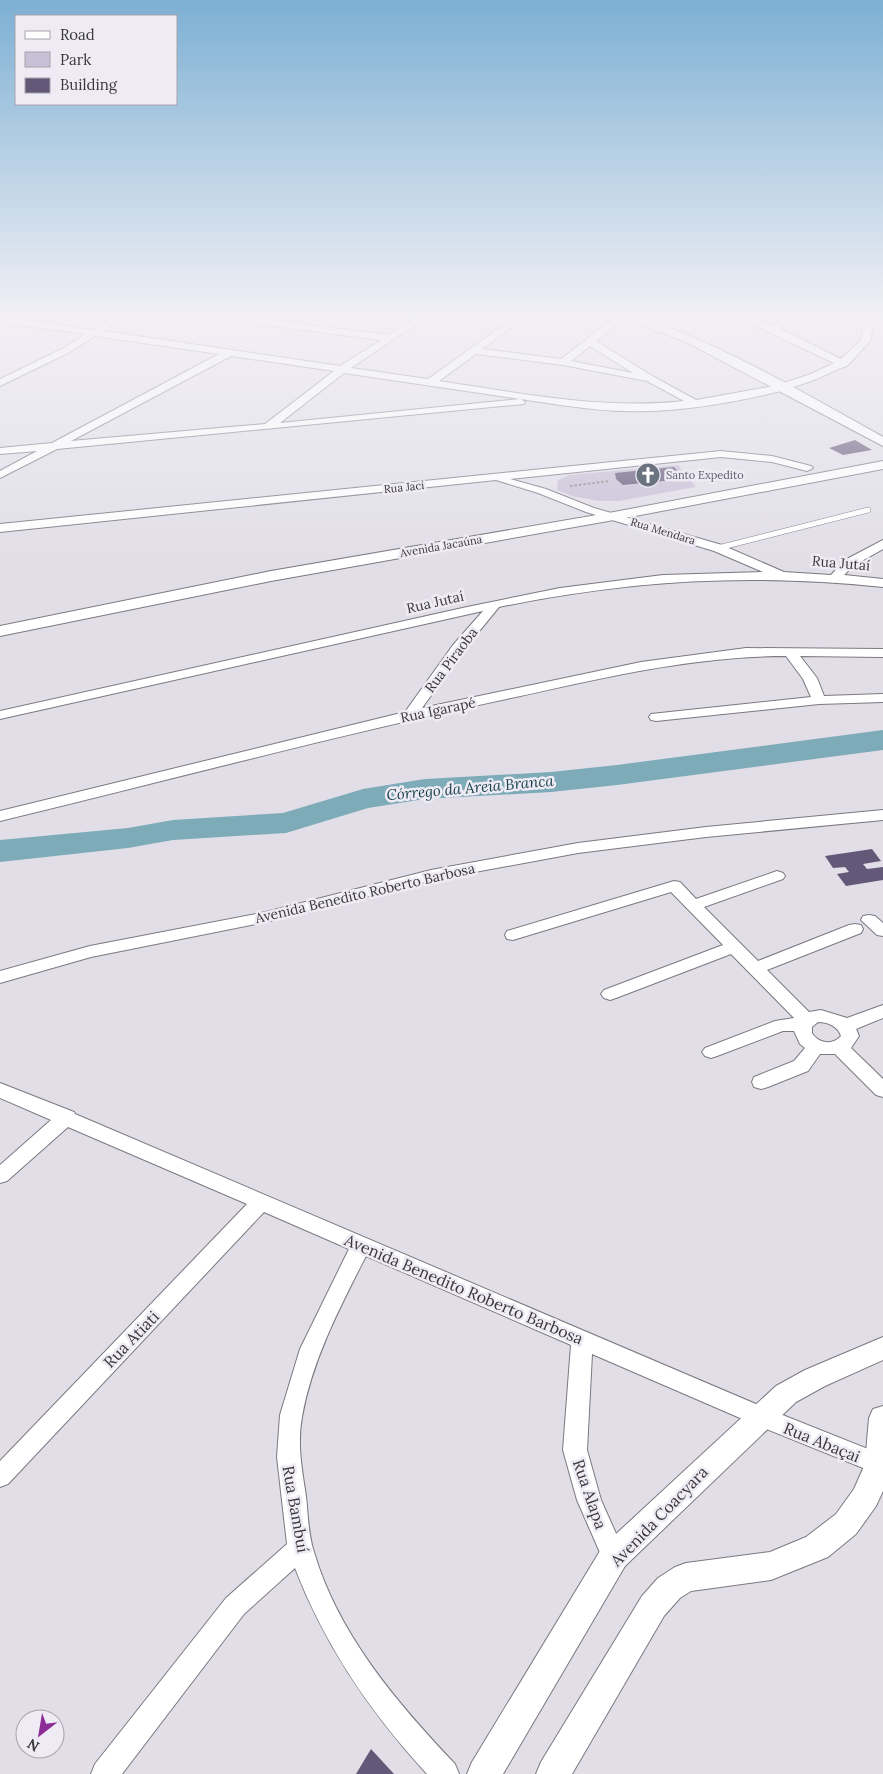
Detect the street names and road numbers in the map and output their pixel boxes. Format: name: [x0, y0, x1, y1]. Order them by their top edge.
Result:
street label: Rua Jaci: [383, 478, 425, 496]
street label: Rua Mendara: [629, 514, 698, 548]
street label: Avenida Jacaúna: [398, 532, 483, 560]
street label: Rua Jutaí: [811, 551, 871, 575]
street label: Rua Jutaí: [405, 587, 465, 617]
street label: Rua Piraoba: [421, 624, 481, 696]
street label: Rua Igarapé: [399, 693, 478, 727]
street label: Avenida Benedito Roberto Barbosa: [252, 859, 477, 927]
street label: Avenida Benedito Roberto Barbosa: [341, 1229, 586, 1348]
street label: Rua Atiati: [99, 1306, 163, 1372]
street label: Rua Abaçai: [781, 1418, 863, 1466]
street label: Rua Alapa: [569, 1456, 611, 1532]
street label: Avenida Coacyara: [605, 1462, 712, 1571]
street label: Rua Bambuí: [279, 1464, 313, 1554]

